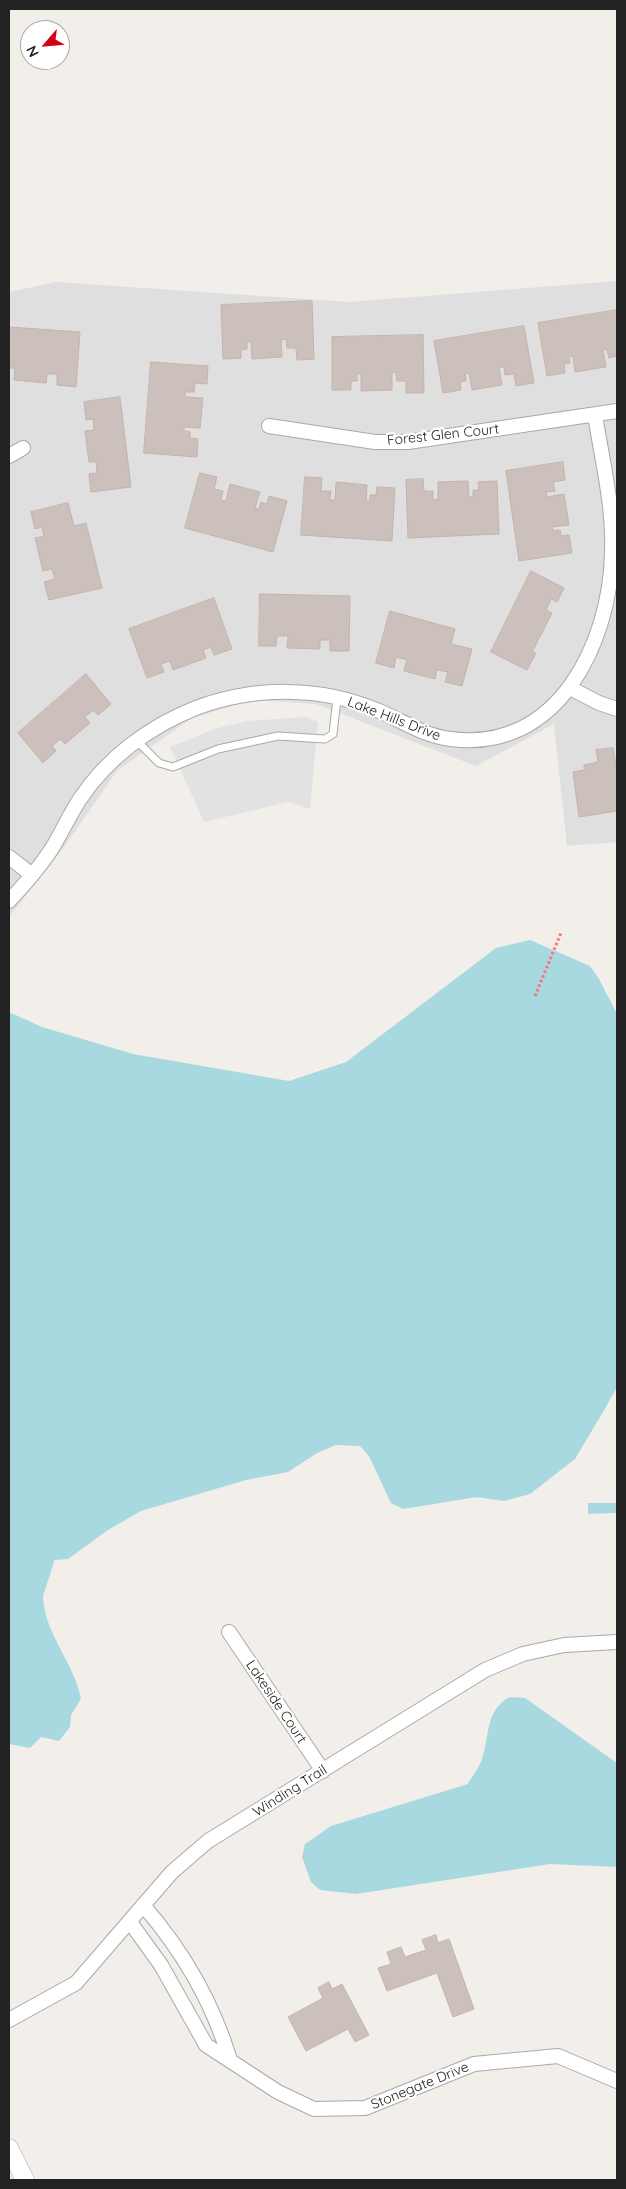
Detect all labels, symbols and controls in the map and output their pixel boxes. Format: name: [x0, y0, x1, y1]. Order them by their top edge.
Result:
north arrow: [20, 20, 70, 70]
text: N: [22, 43, 43, 60]
street label: Forest Glen Court: [386, 421, 500, 449]
street label: Lake Hills Drive: [345, 694, 443, 744]
street label: Lakeside Court: [242, 1657, 310, 1747]
street label: Winding Trail: [250, 1762, 330, 1820]
street label: Stonegate Drive: [369, 2059, 471, 2113]

